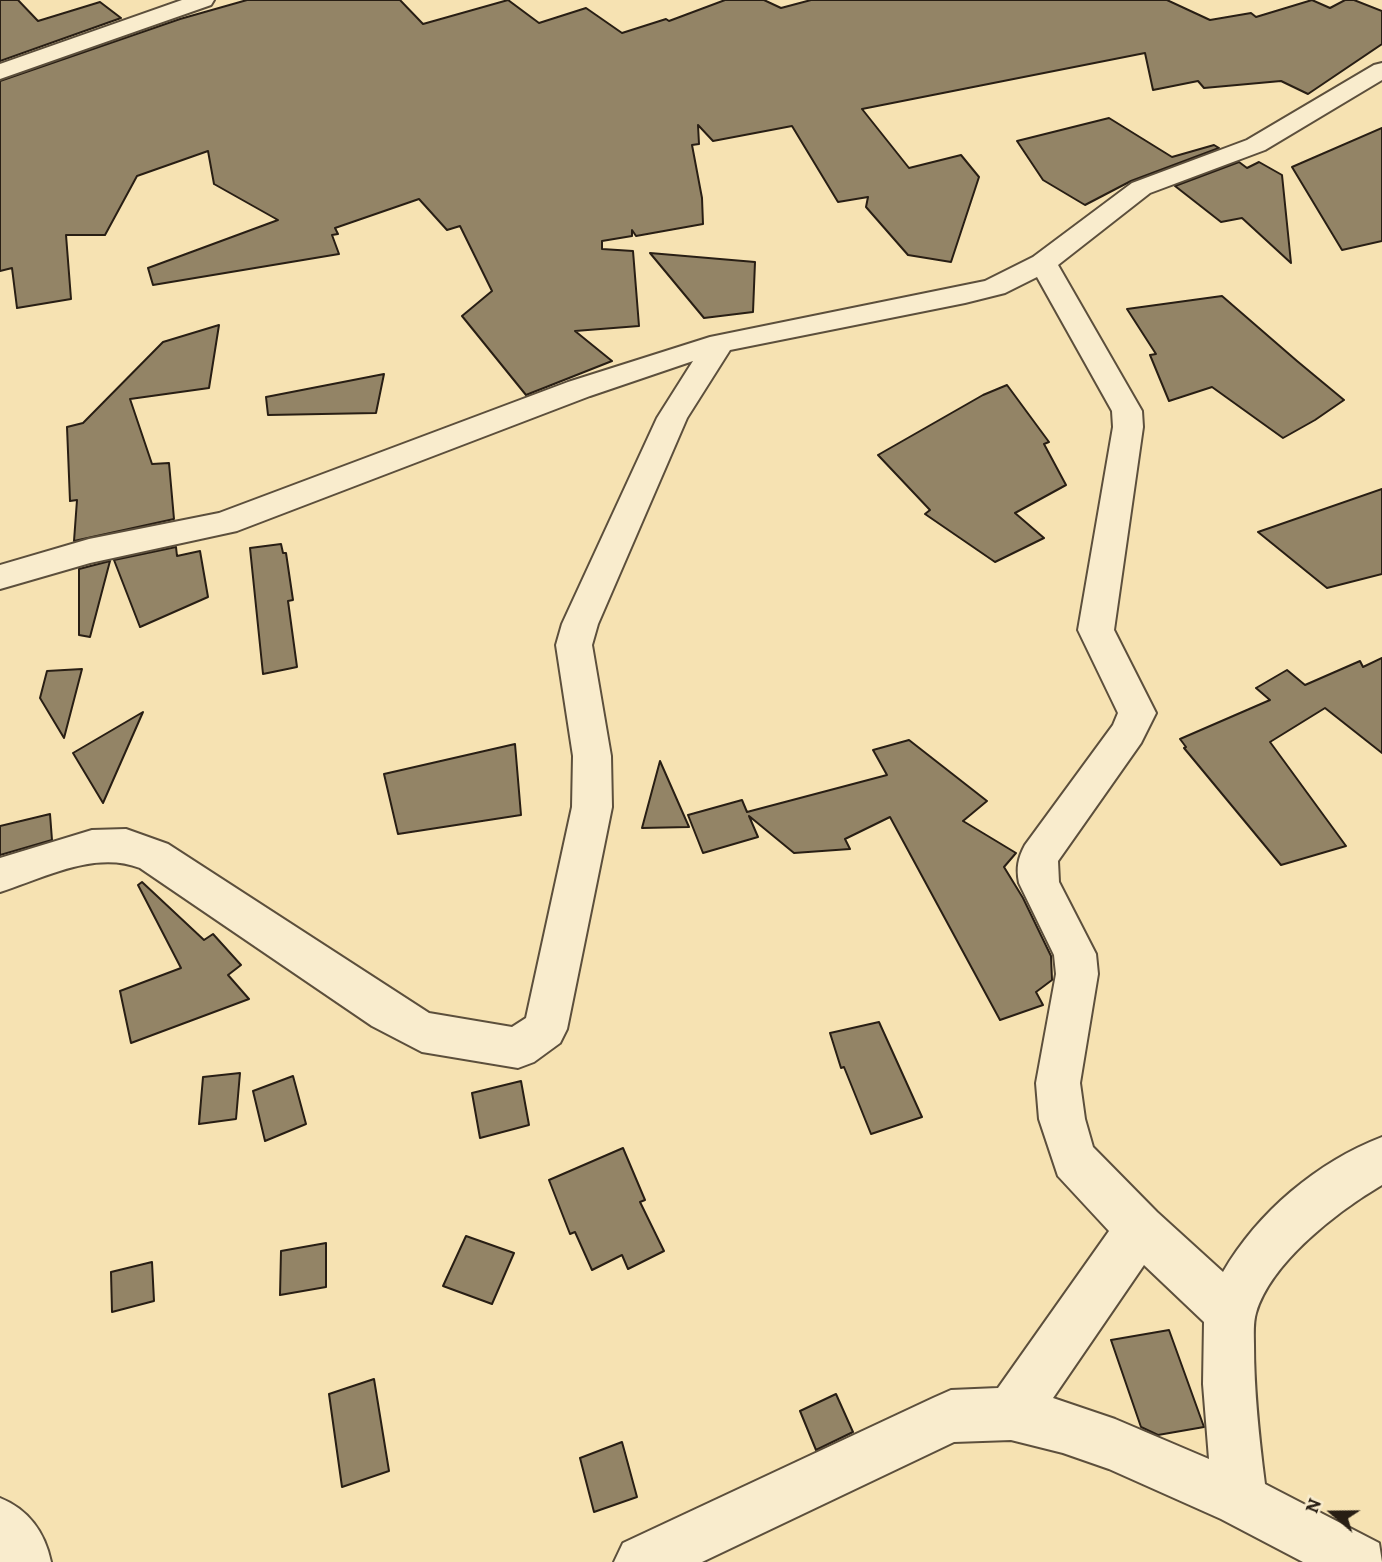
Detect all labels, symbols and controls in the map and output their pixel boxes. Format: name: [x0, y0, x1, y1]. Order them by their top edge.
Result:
north arrow: [1298, 1478, 1368, 1548]
text: N: [1299, 1495, 1328, 1517]

